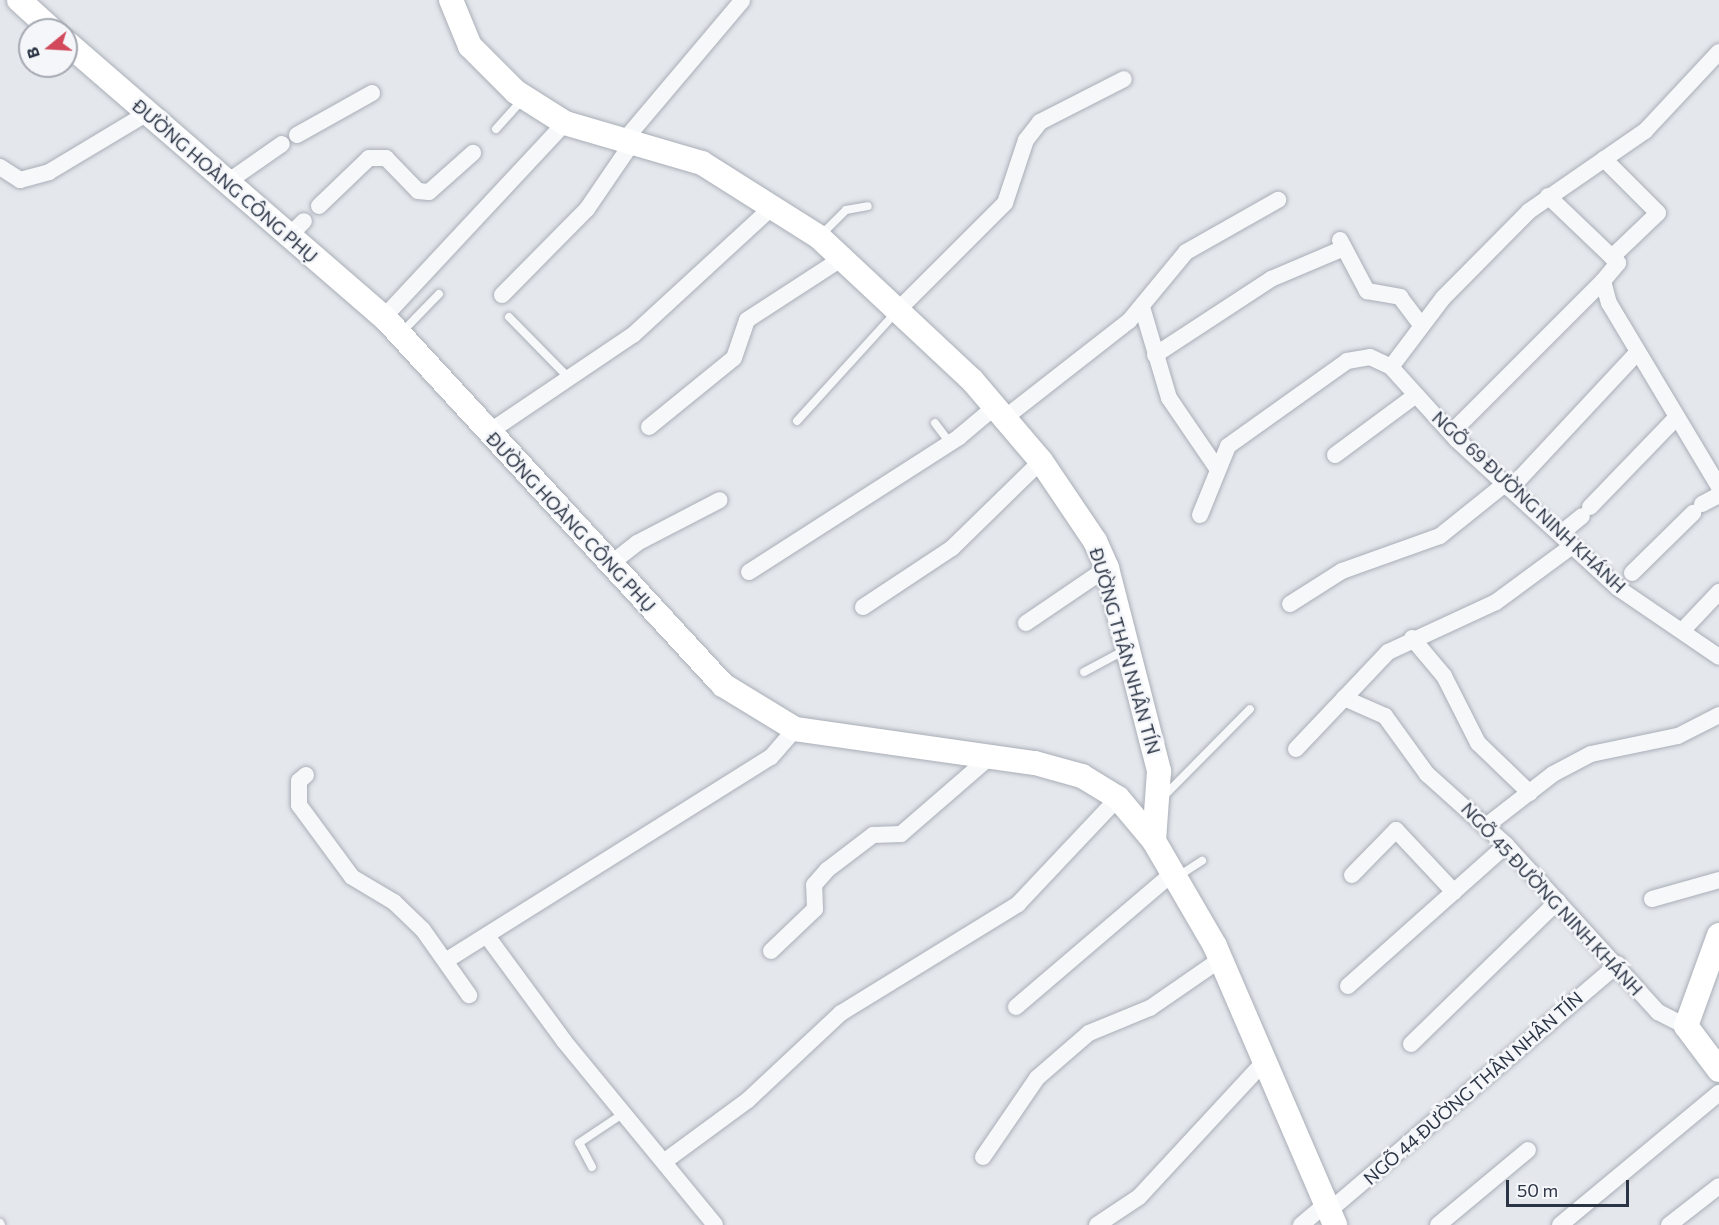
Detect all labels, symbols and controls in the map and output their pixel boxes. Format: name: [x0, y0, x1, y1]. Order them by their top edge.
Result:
north arrow: [18, 18, 78, 78]
text: B: [22, 45, 43, 61]
street label: ĐƯỜNG HOÀNG CÔNG PHỤ: [128, 95, 322, 267]
street label: NGÕ 69 ĐƯỜNG NINH KHÁNH: [1428, 407, 1630, 597]
street label: ĐƯỜNG HOÀNG CÔNG PHỤ: [482, 428, 660, 616]
street label: ĐƯỜNG THÂN NHÂN TÍN: [1085, 545, 1165, 757]
street label: NGÕ 45 ĐƯỜNG NINH KHÁNH: [1457, 798, 1647, 1000]
street label: NGÕ 44 ĐƯỜNG THÂN NHÂN TÍN: [1359, 987, 1587, 1189]
scale bar: [1509, 1168, 1632, 1206]
text: 50 m: [1517, 1179, 1558, 1201]

